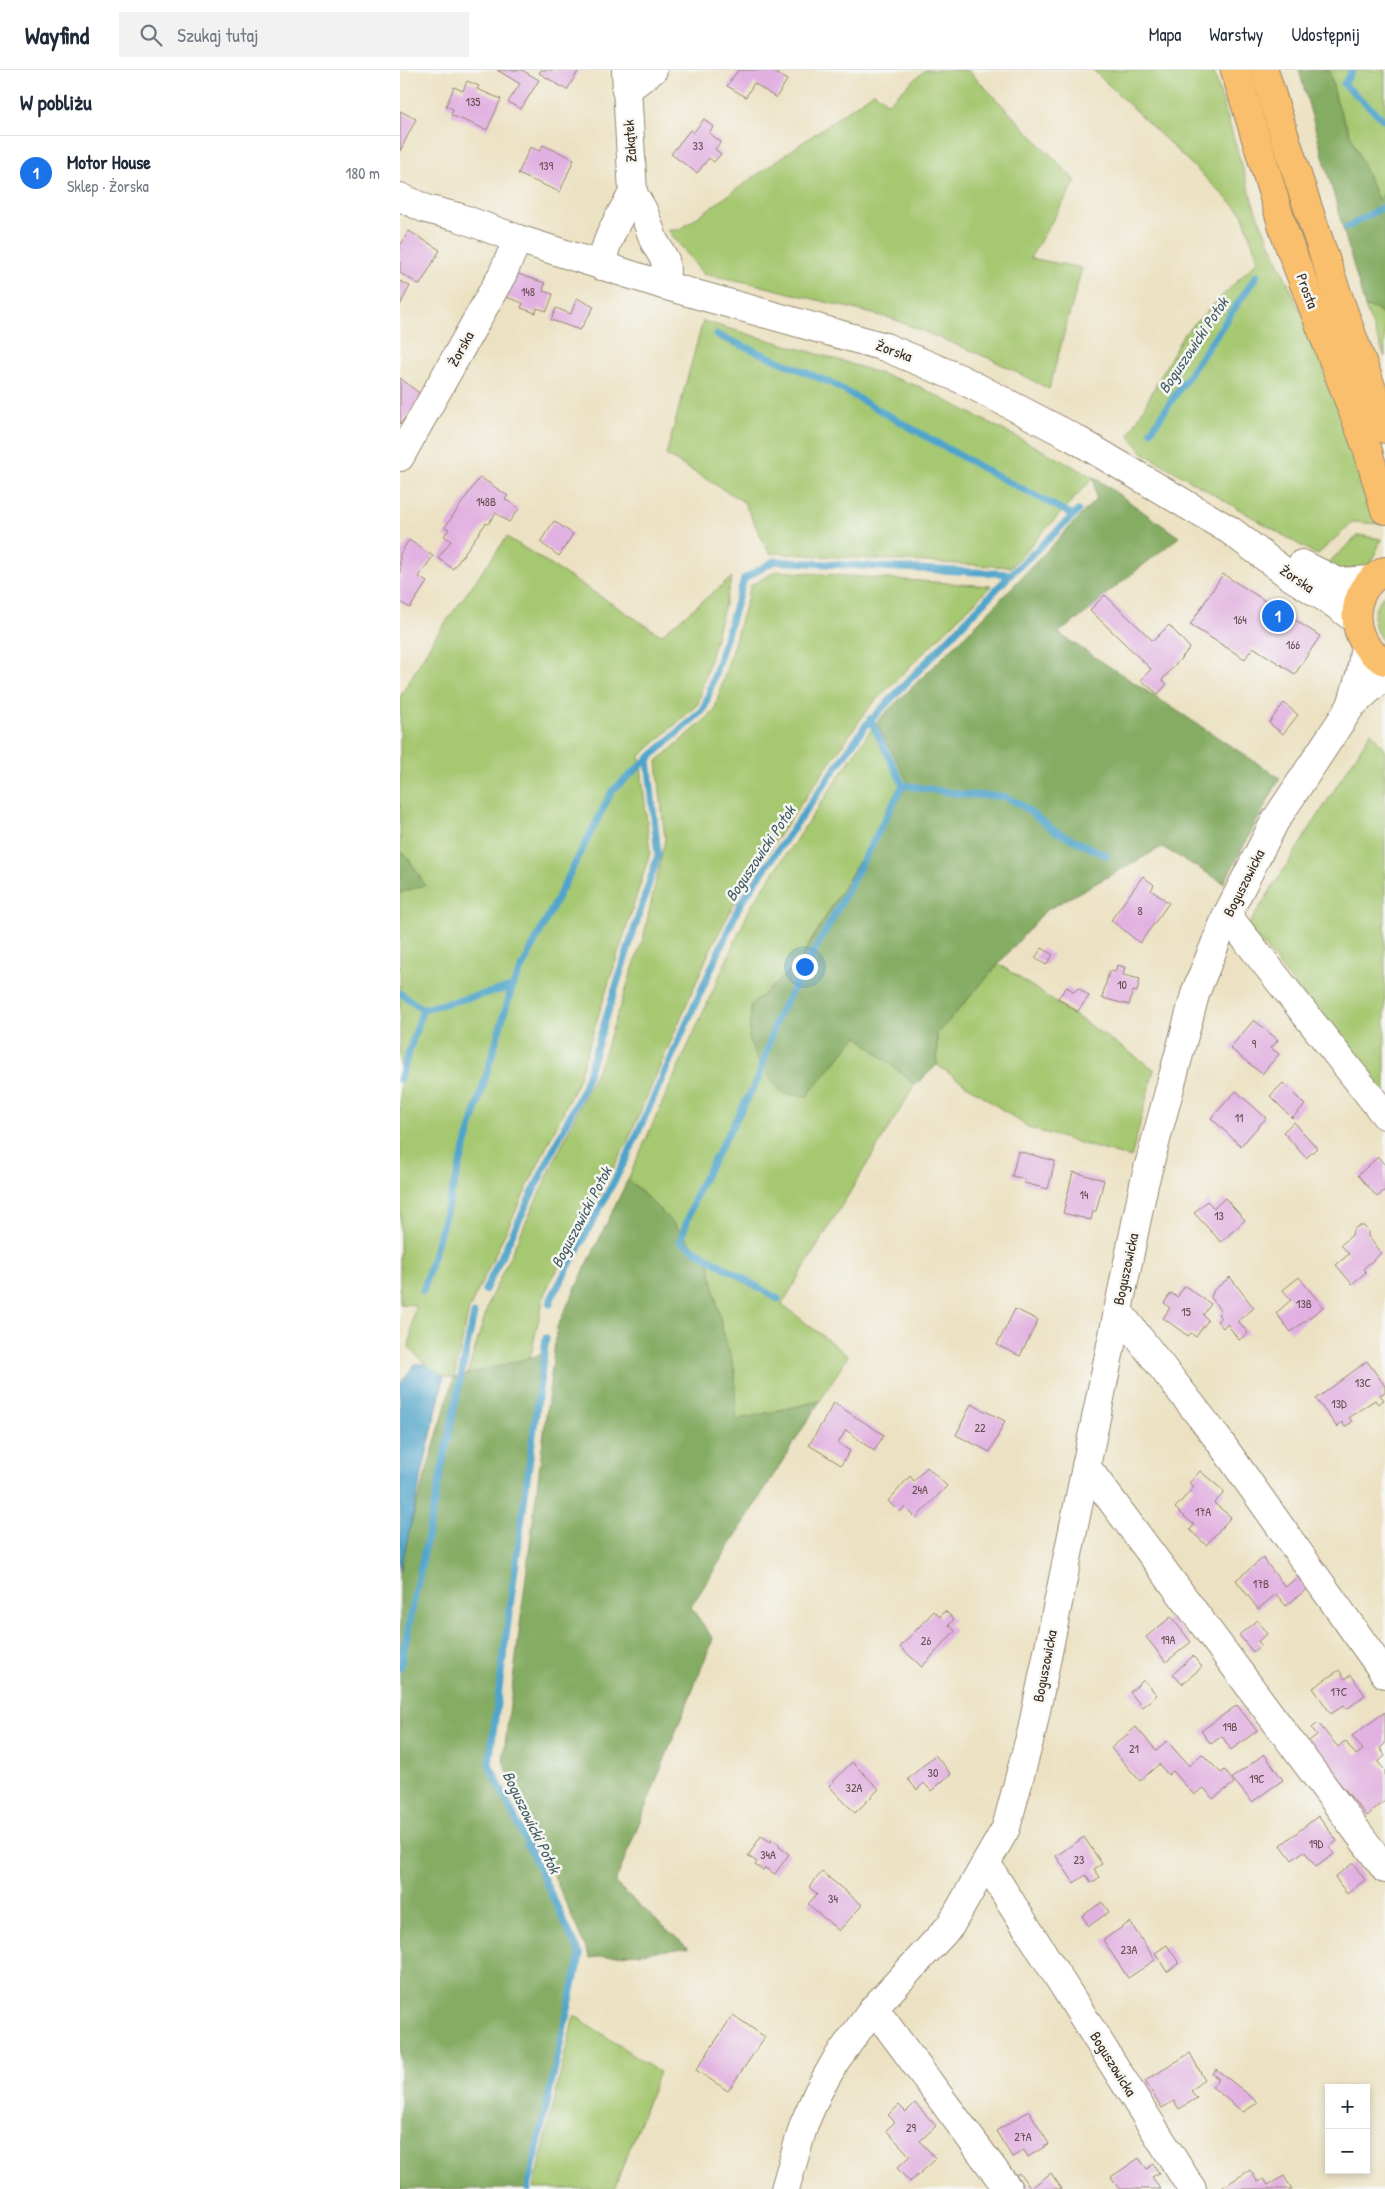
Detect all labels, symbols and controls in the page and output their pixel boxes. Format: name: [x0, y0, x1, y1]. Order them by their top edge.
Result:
search box: [119, 12, 469, 57]
text: Wayfind: [25, 19, 89, 51]
icon: search: [137, 21, 165, 49]
text: Szukaj tutaj: [177, 22, 258, 48]
text: Mapa: [1149, 22, 1181, 47]
text: Warstwy: [1209, 22, 1263, 47]
text: Udostępnij: [1291, 22, 1360, 47]
text: W pobliżu: [20, 88, 92, 117]
house number: 135: [466, 93, 480, 110]
street label: Zakątek: [618, 119, 641, 163]
house number: 33: [693, 137, 703, 154]
text: Motor House: [67, 149, 151, 175]
house number: 139: [539, 157, 554, 174]
text: 1: [33, 162, 39, 184]
text: 180 m: [346, 162, 380, 184]
text: Sklep · Żorska: [67, 175, 149, 197]
street label: Prosta: [1291, 270, 1324, 311]
house number: 148: [521, 283, 535, 300]
water label: Boguszowicki Potok: [1153, 292, 1234, 397]
street label: Żorska: [442, 327, 479, 370]
street label: Żorska: [873, 334, 915, 367]
house number: 148B: [476, 493, 496, 510]
street label: Żorska: [1276, 559, 1319, 598]
pin: 1: [1262, 597, 1294, 635]
house number: 164: [1233, 611, 1247, 628]
house number: 166: [1286, 636, 1300, 653]
water label: Boguszowicki Potok: [720, 800, 801, 905]
street label: Boguszowicka: [1218, 845, 1269, 920]
house number: 8: [1137, 902, 1143, 919]
your location: [792, 954, 818, 980]
house number: 10: [1117, 976, 1127, 993]
house number: 9: [1252, 1035, 1257, 1052]
house number: 11: [1235, 1109, 1243, 1126]
water label: Boguszowicki Potok: [545, 1161, 617, 1271]
house number: 14: [1080, 1186, 1089, 1203]
house number: 13: [1214, 1207, 1224, 1224]
street label: Boguszowicka: [1108, 1231, 1143, 1307]
house number: 13B: [1296, 1295, 1312, 1312]
house number: 15: [1181, 1303, 1191, 1320]
house number: 13C: [1355, 1374, 1372, 1391]
house number: 13D: [1331, 1395, 1347, 1412]
house number: 22: [974, 1419, 986, 1436]
house number: 24A: [912, 1481, 928, 1498]
house number: 17A: [1195, 1503, 1211, 1520]
house number: 17B: [1253, 1575, 1269, 1592]
street label: Boguszowicka: [1027, 1628, 1062, 1704]
house number: 19A: [1161, 1631, 1175, 1648]
house number: 26: [921, 1632, 931, 1649]
house number: 17C: [1331, 1683, 1348, 1700]
house number: 19B: [1223, 1718, 1237, 1735]
house number: 21: [1129, 1740, 1139, 1757]
house number: 30: [928, 1764, 938, 1781]
water label: Boguszowicki Potok: [498, 1767, 567, 1878]
house number: 19C: [1249, 1770, 1265, 1787]
house number: 32A: [846, 1779, 863, 1796]
house number: 19D: [1309, 1835, 1324, 1852]
house number: 34A: [760, 1846, 776, 1863]
house number: 23: [1074, 1851, 1085, 1868]
house number: 34: [828, 1890, 838, 1907]
house number: 23A: [1121, 1941, 1138, 1958]
street label: Boguszowicka: [1085, 2027, 1142, 2100]
map controls: [1325, 2084, 1370, 2174]
button: +: [1325, 2084, 1370, 2129]
house number: 29: [906, 2119, 917, 2136]
house number: 27A: [1014, 2128, 1032, 2145]
button: −: [1325, 2129, 1370, 2174]

